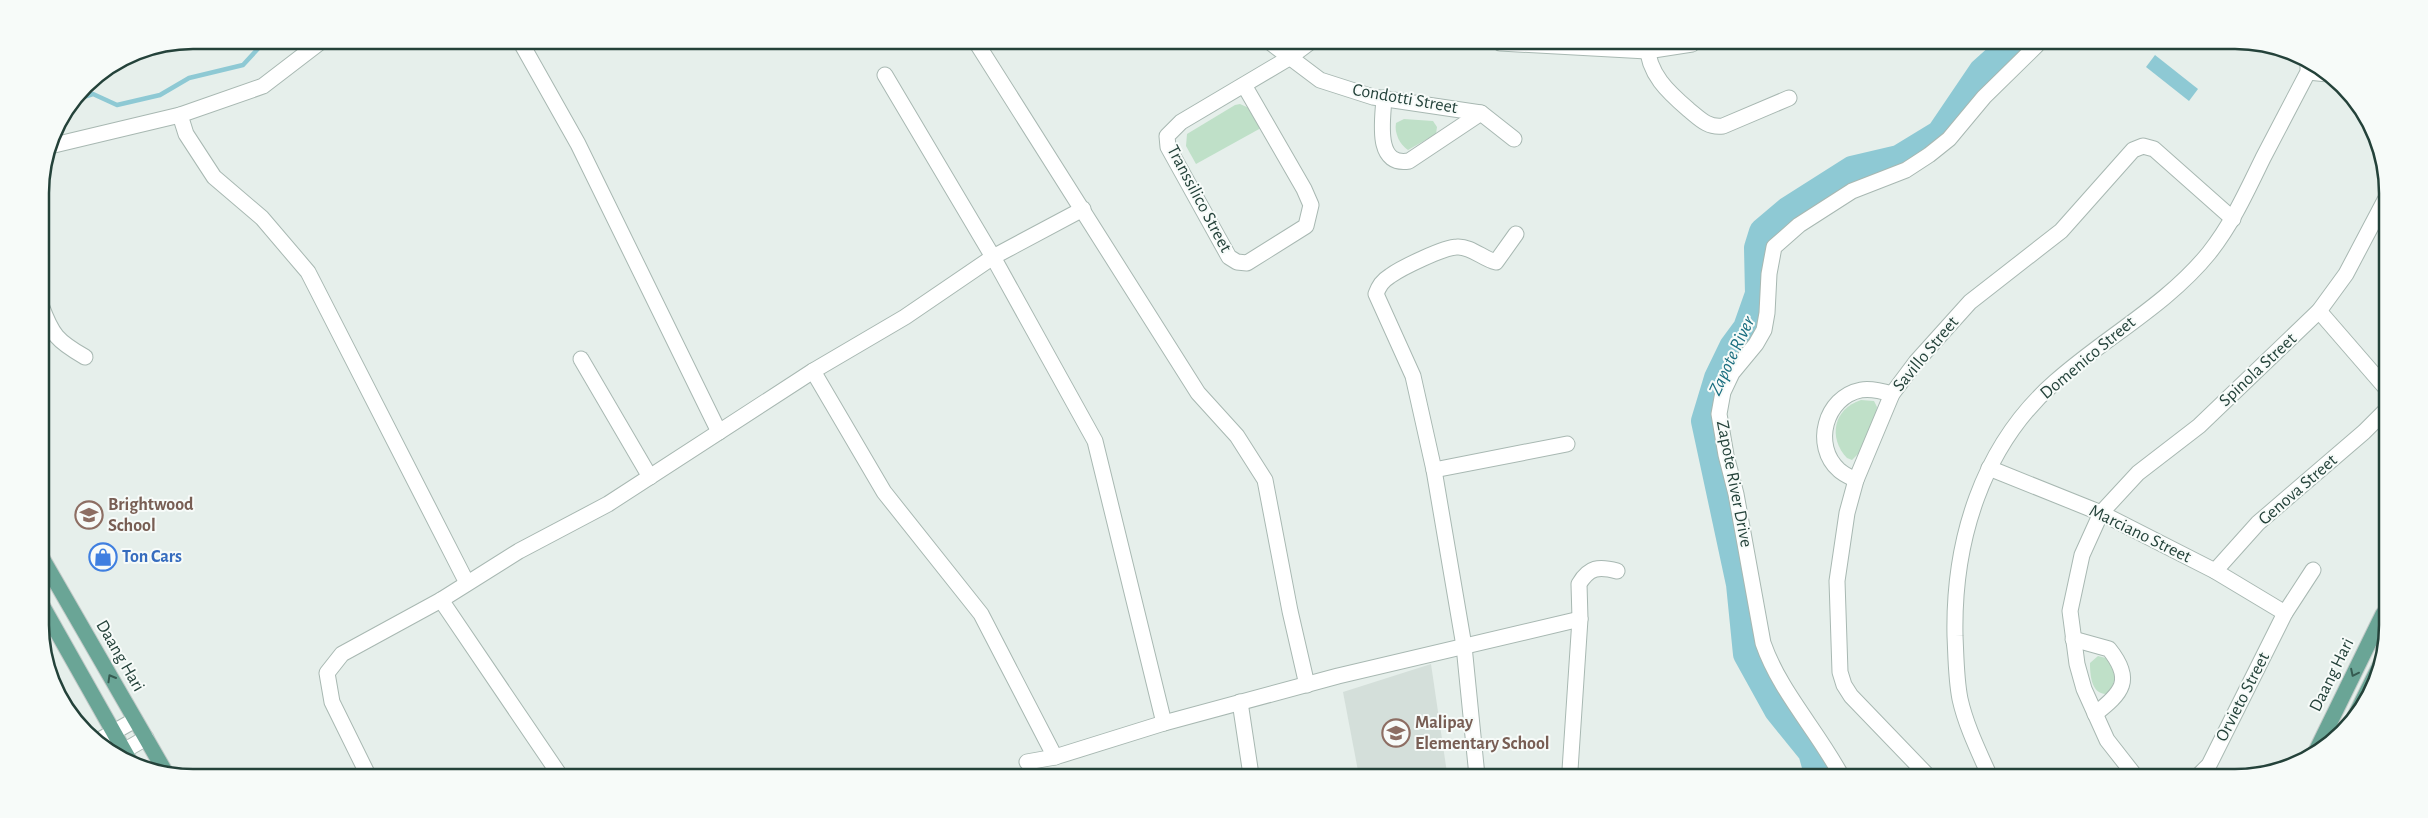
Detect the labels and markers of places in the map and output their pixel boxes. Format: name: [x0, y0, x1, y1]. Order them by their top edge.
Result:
place label: Brightwood School: [108, 496, 194, 535]
school or university icon: Brightwood School: [74, 500, 104, 530]
shop icon: Ton Cars: [88, 542, 118, 572]
place label: Ton Cars: [122, 548, 182, 566]
place label: Malipay Elementary School: [1415, 714, 1550, 753]
school or university icon: Malipay Elementary School: [1381, 718, 1411, 748]

